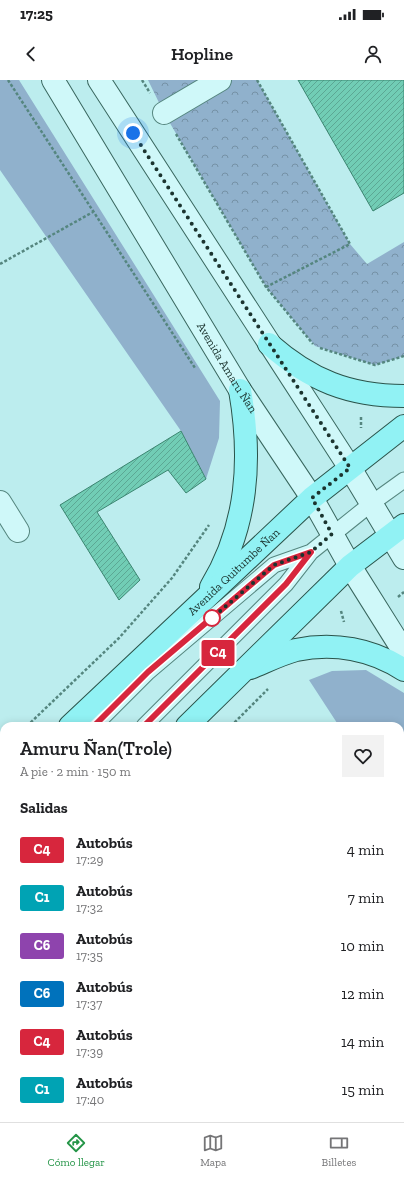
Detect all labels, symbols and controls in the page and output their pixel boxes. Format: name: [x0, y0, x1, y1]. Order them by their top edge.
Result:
text: 17:25: [20, 5, 53, 23]
icon: back: [20, 43, 42, 65]
text: Hopline: [171, 43, 233, 65]
icon: person: [362, 43, 384, 65]
your location: [123, 123, 143, 143]
street label: Avenida Amaru Ñan: [194, 320, 260, 415]
street label: Avenida Quitumbe Ñan: [185, 525, 283, 618]
unlabelled marker: [203, 609, 221, 627]
line badge: C4: [200, 640, 236, 666]
text: C4: [210, 644, 227, 661]
button: heart: [342, 735, 384, 777]
text: Amuru Ñan(Trole): [20, 737, 172, 760]
text: A pie · 2 min · 150 m: [20, 764, 131, 779]
text: Salidas: [20, 799, 68, 817]
text: Autobús: [76, 834, 133, 852]
text: C4: [34, 841, 51, 858]
text: 4 min: [347, 841, 384, 859]
text: 17:29: [76, 852, 103, 867]
text: Autobús: [76, 882, 133, 900]
text: C1: [35, 889, 49, 906]
text: 7 min: [348, 889, 384, 907]
text: 17:32: [76, 900, 103, 915]
text: Autobús: [76, 930, 133, 948]
text: C6: [34, 937, 50, 954]
text: 10 min: [340, 937, 384, 955]
text: 17:35: [76, 948, 103, 963]
text: Autobús: [76, 978, 133, 996]
text: C6: [34, 985, 50, 1002]
text: 12 min: [341, 985, 384, 1003]
text: 17:37: [76, 996, 102, 1011]
text: Autobús: [76, 1026, 133, 1044]
text: C4: [34, 1033, 51, 1050]
text: 14 min: [341, 1033, 384, 1051]
text: 17:39: [76, 1044, 103, 1059]
text: Autobús: [76, 1074, 133, 1092]
text: C1: [35, 1081, 49, 1098]
text: 15 min: [341, 1081, 384, 1099]
text: 17:40: [76, 1092, 104, 1107]
tab: Cómo llegar: [48, 1132, 105, 1169]
tab: Mapa: [200, 1132, 226, 1169]
tab: Billetes: [322, 1132, 356, 1169]

